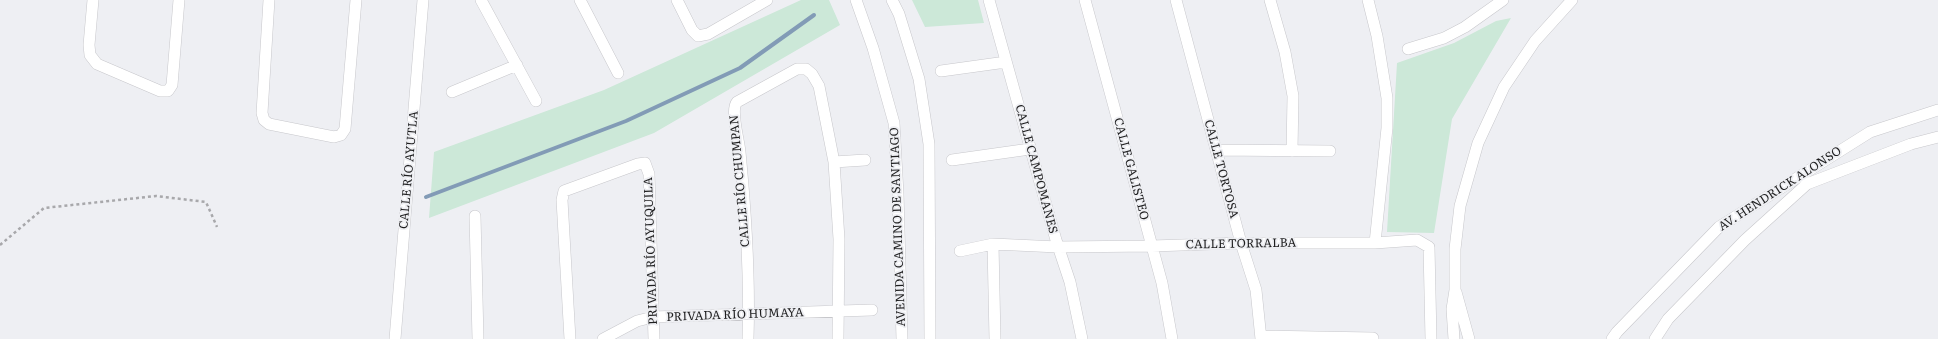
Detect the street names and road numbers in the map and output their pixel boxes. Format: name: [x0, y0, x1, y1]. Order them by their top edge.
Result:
street label: CALLE CAMPOMANES: [1012, 103, 1060, 235]
street label: CALLE RÍO AYUTLA: [397, 110, 421, 230]
street label: CALLE RÍO CHUMPAN: [727, 114, 753, 248]
street label: CALLE GALISTEO: [1110, 116, 1152, 222]
street label: CALLE TORTOSA: [1201, 118, 1241, 220]
street label: AVENIDA CAMINO DE SANTIAGO: [887, 127, 909, 327]
street label: AV. HENDRICK ALONSO: [1716, 144, 1844, 234]
street label: PRIVADA RÍO AYUQUILA: [641, 177, 661, 325]
street label: CALLE TORRALBA: [1186, 236, 1296, 252]
street label: PRIVADA RÍO HUMAYA: [666, 305, 804, 325]

